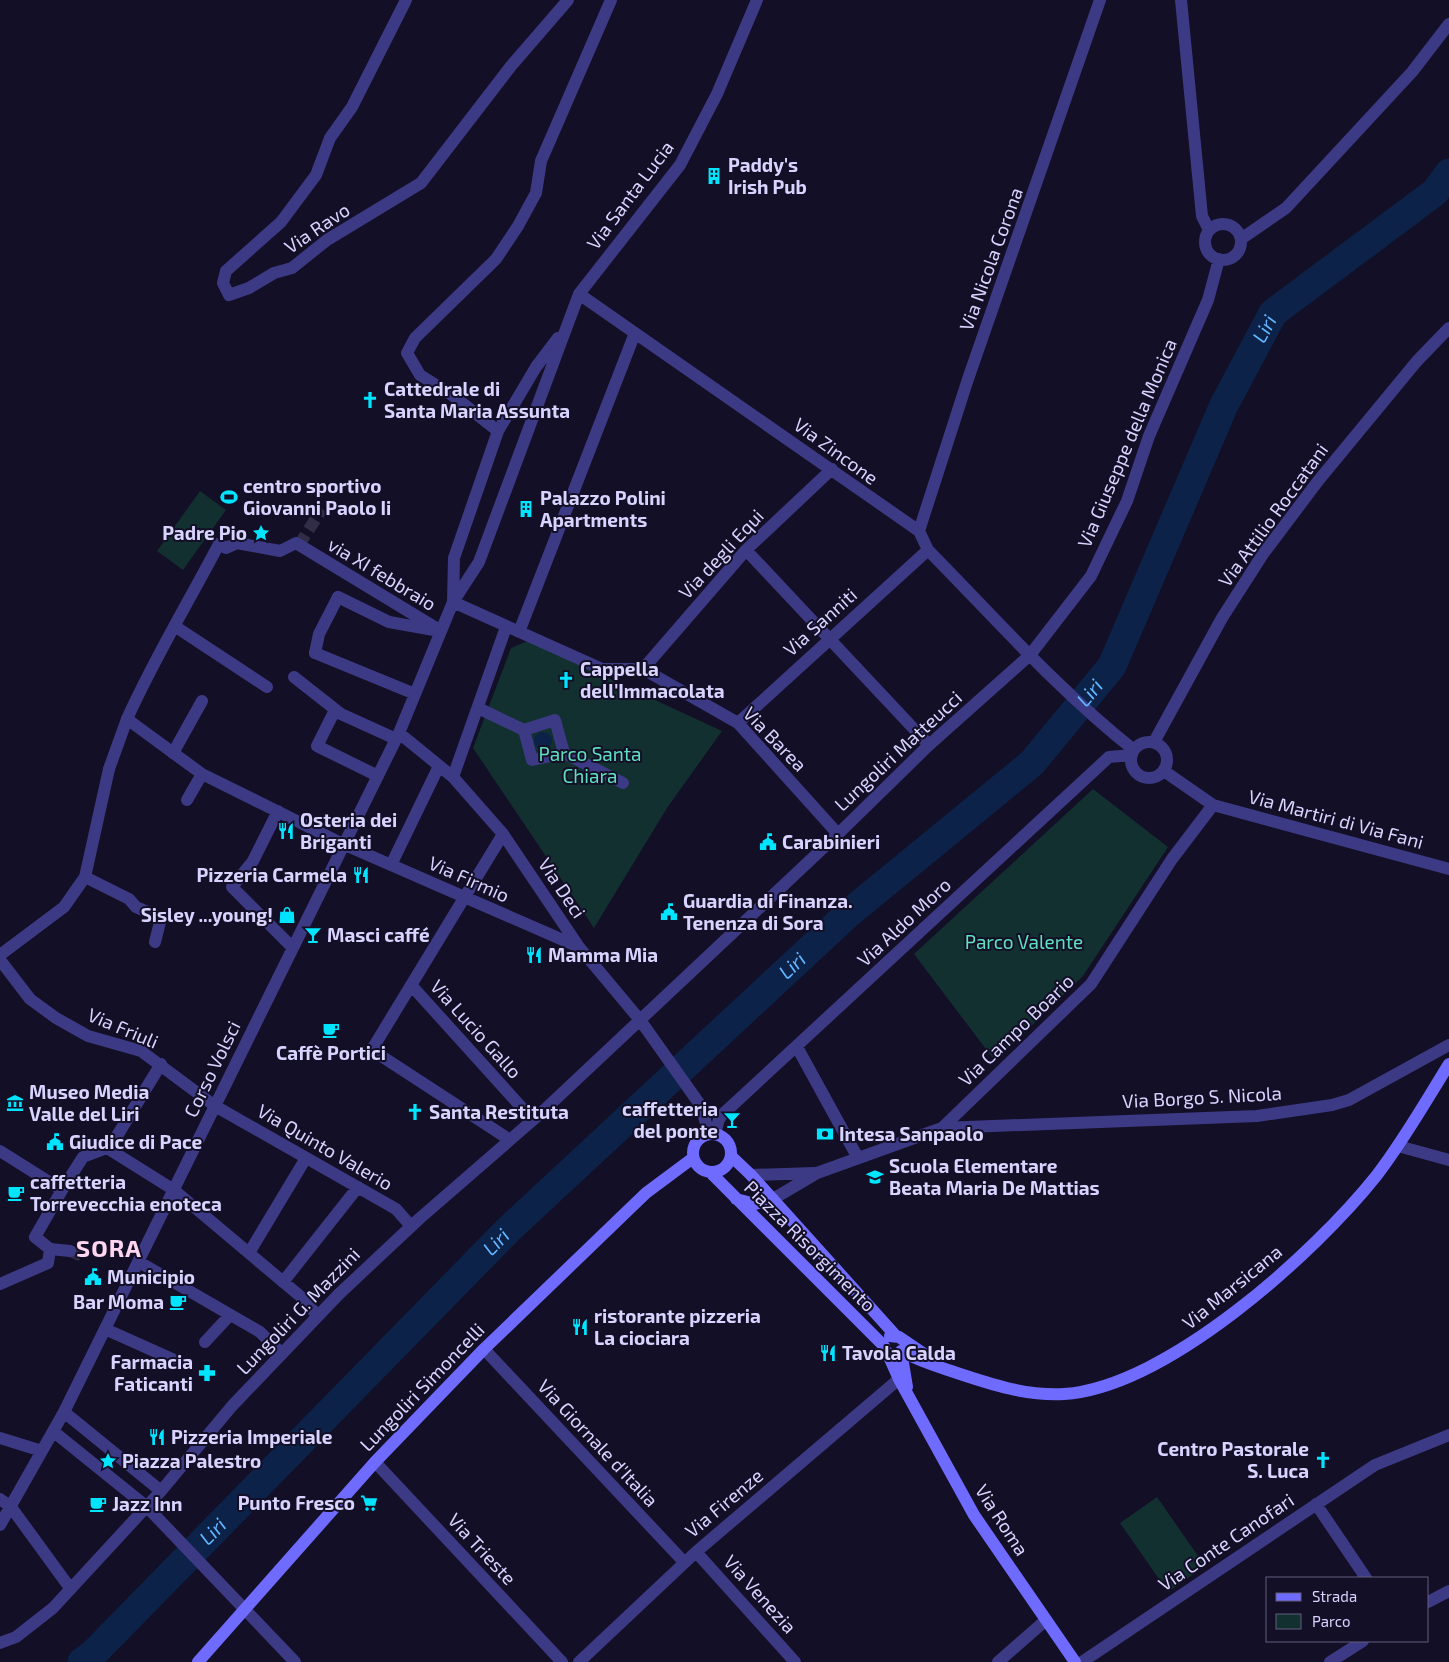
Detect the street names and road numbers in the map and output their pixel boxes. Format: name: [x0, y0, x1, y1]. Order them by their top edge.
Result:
street label: Via Santa Lucia: [581, 136, 678, 254]
street label: Via Nicola Corona: [954, 184, 1027, 334]
street label: Via Ravo: [280, 197, 354, 258]
street label: Via Giuseppe della Monica: [1072, 335, 1181, 551]
street label: Via Zincone: [790, 412, 883, 489]
street label: Via Attilio Roccatani: [1213, 439, 1332, 591]
street label: Via degli Equi: [673, 504, 768, 603]
street label: via XI febbraio: [324, 532, 441, 615]
street label: Via Sanniti: [778, 583, 861, 661]
street label: Lungoliri Matteucci: [829, 686, 966, 816]
street label: Via Barea: [739, 701, 812, 776]
street label: Via Martiri di Via Fani: [1246, 784, 1426, 853]
street label: Via Firmio: [425, 851, 513, 906]
street label: Via Deci: [534, 853, 591, 922]
street label: Via Aldo Moro: [852, 872, 955, 971]
street label: Via Campo Boario: [953, 969, 1078, 1090]
street label: Via Lucio Gallo: [426, 975, 527, 1083]
street label: Via Friuli: [84, 1002, 162, 1053]
street label: Corso Volsci: [178, 1017, 245, 1121]
street label: Via Borgo S. Nicola: [1121, 1081, 1282, 1112]
street label: Via Quinto Valerio: [253, 1098, 397, 1195]
street label: Piazza Risorgimento: [740, 1175, 881, 1316]
street label: Via Marsicana: [1177, 1240, 1286, 1334]
street label: Lungoliri G. Mazzini: [231, 1242, 364, 1379]
street label: Lungoliri Simoncelli: [355, 1318, 489, 1455]
street label: Via Giornale d'Italia: [533, 1374, 663, 1511]
street label: Via Firenze: [680, 1463, 767, 1542]
street label: Via Roma: [971, 1480, 1034, 1560]
street label: Via Conte Canofari: [1154, 1488, 1298, 1595]
street label: Via Trieste: [443, 1508, 521, 1589]
street label: Via Venezia: [719, 1550, 802, 1638]

